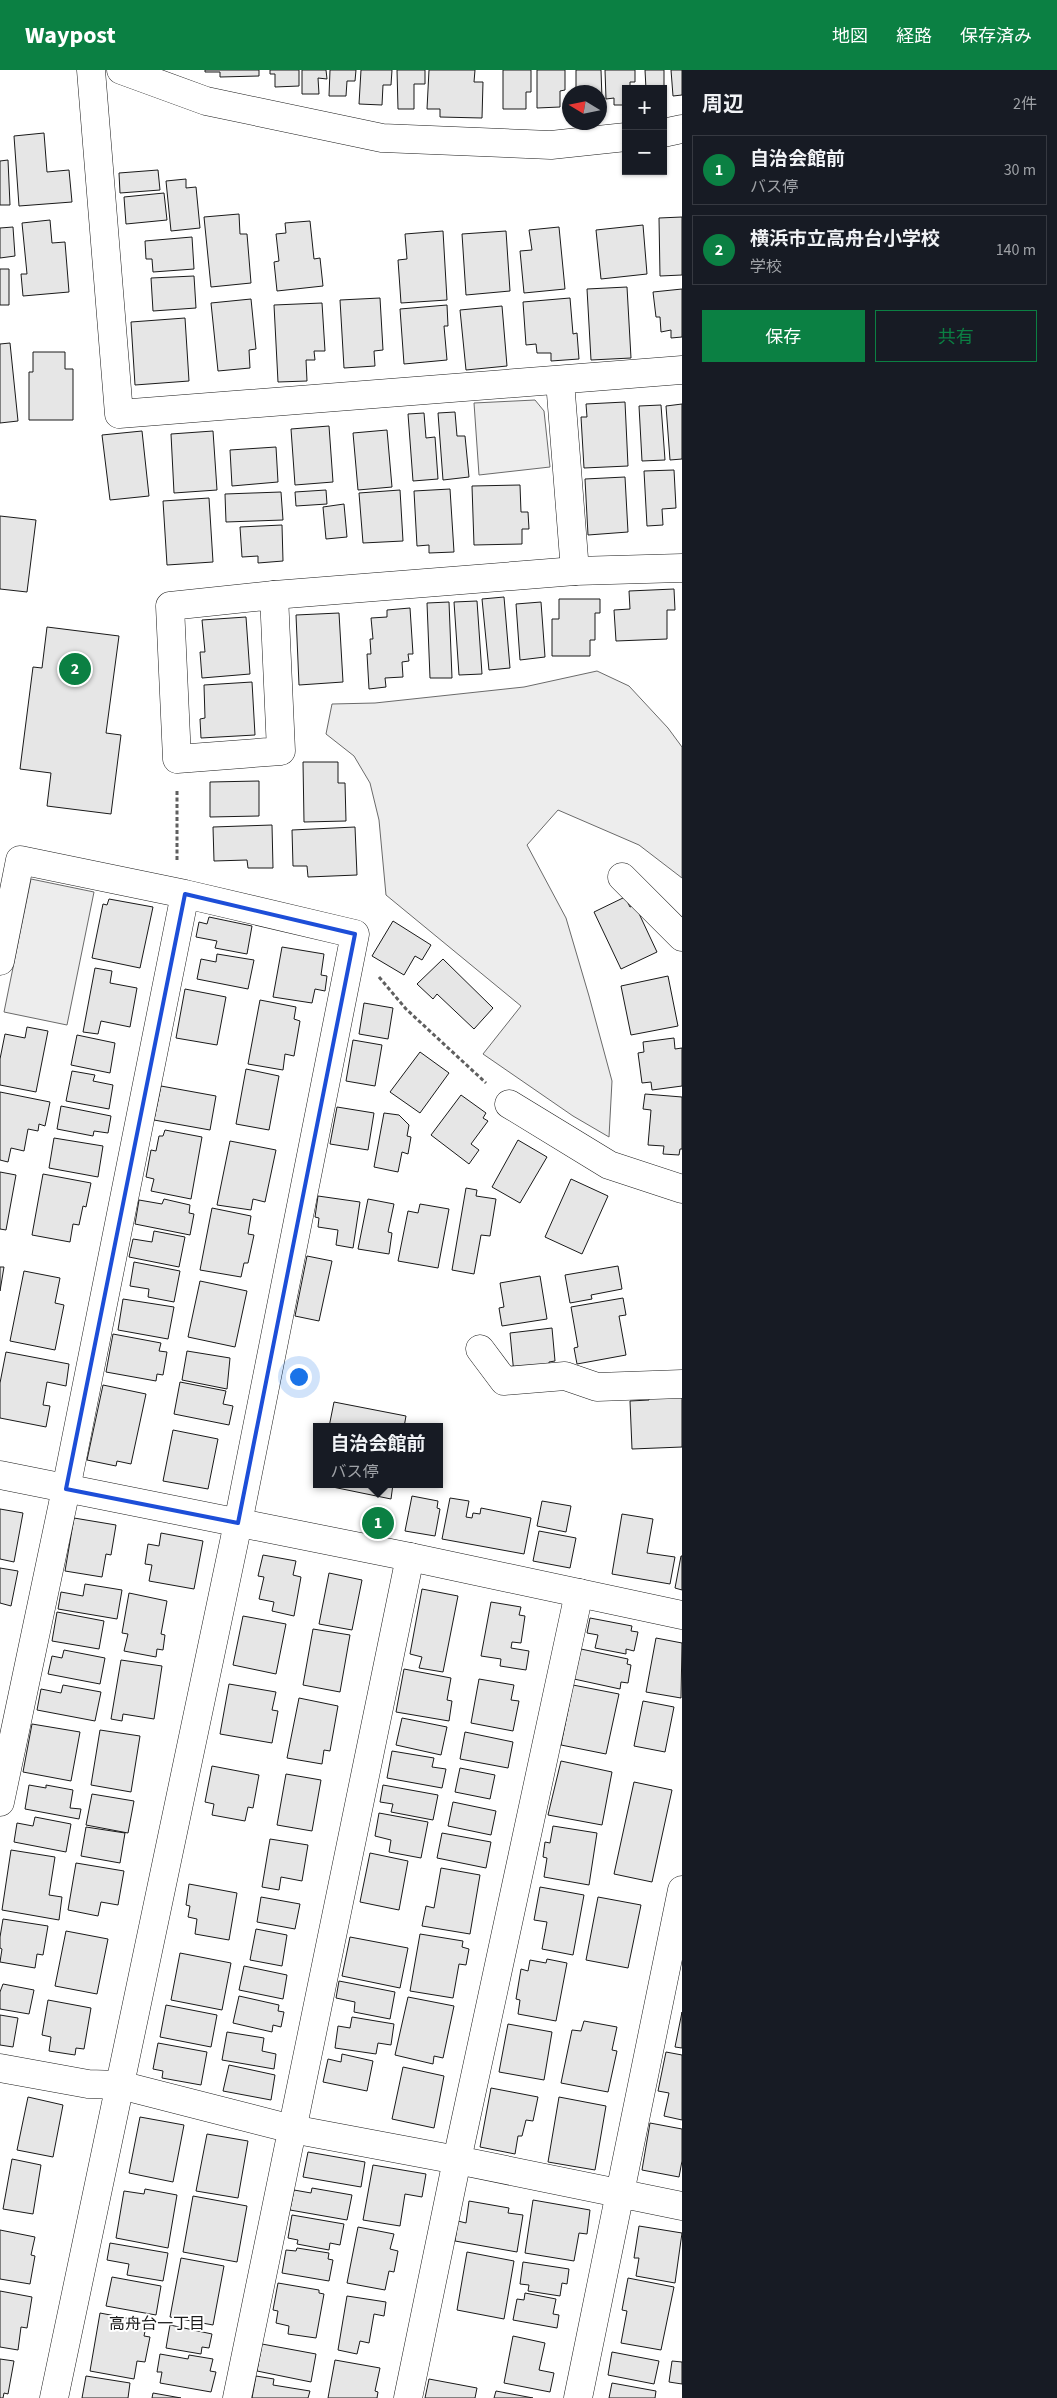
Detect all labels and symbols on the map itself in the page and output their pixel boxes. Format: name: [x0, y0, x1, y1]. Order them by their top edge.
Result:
north arrow: [562, 85, 607, 130]
pin: 2: [59, 650, 91, 688]
your location: [286, 1364, 312, 1390]
pin: 1: [362, 1504, 394, 1542]
district label: 高舟台一丁目: [109, 2313, 205, 2335]

